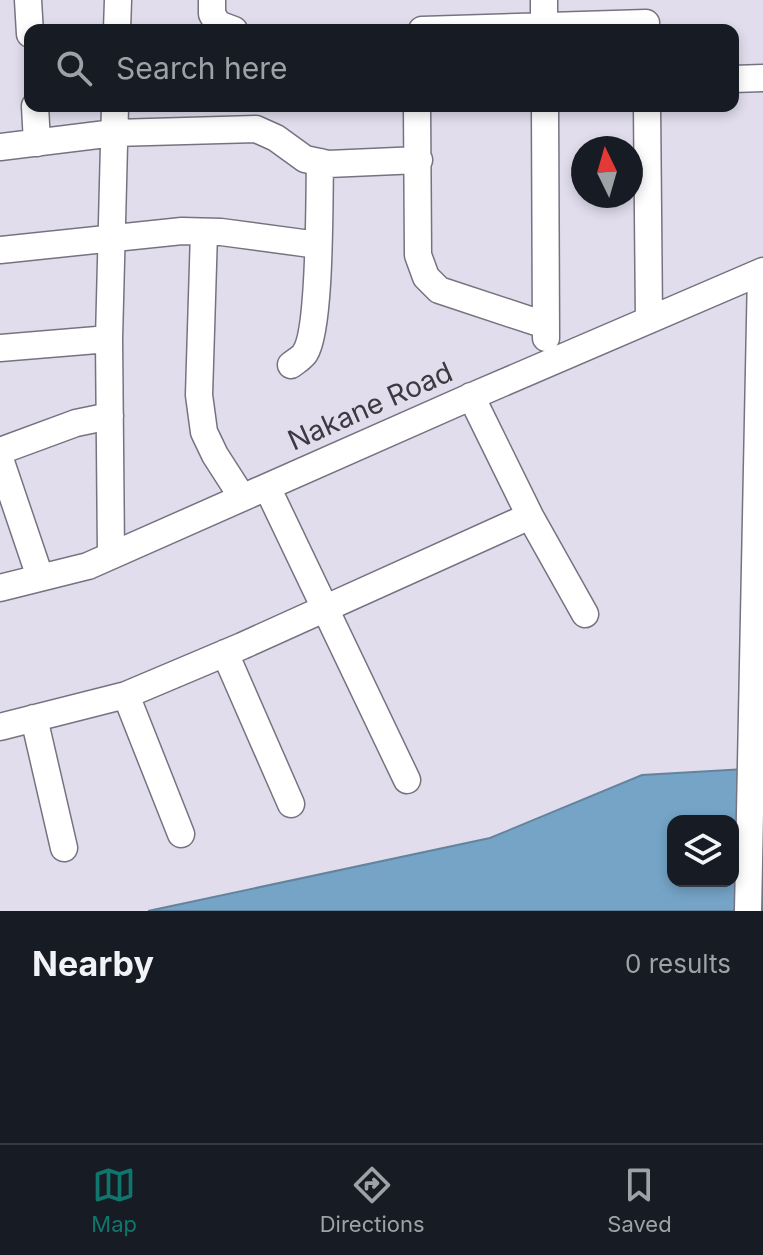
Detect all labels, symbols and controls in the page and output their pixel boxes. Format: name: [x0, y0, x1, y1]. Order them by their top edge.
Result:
search box: [24, 24, 739, 112]
icon: search: [52, 46, 96, 90]
text: Search here: [116, 50, 288, 86]
north arrow: [571, 136, 643, 208]
street label: Nakane Road: [283, 355, 457, 457]
map controls: [667, 815, 739, 887]
button: layers: [667, 815, 739, 887]
text: Nearby: [32, 943, 154, 984]
text: 0 results: [625, 948, 731, 979]
tab: Map: [91, 1163, 137, 1237]
tab: Directions: [320, 1163, 425, 1237]
tab: Saved: [607, 1163, 672, 1237]

